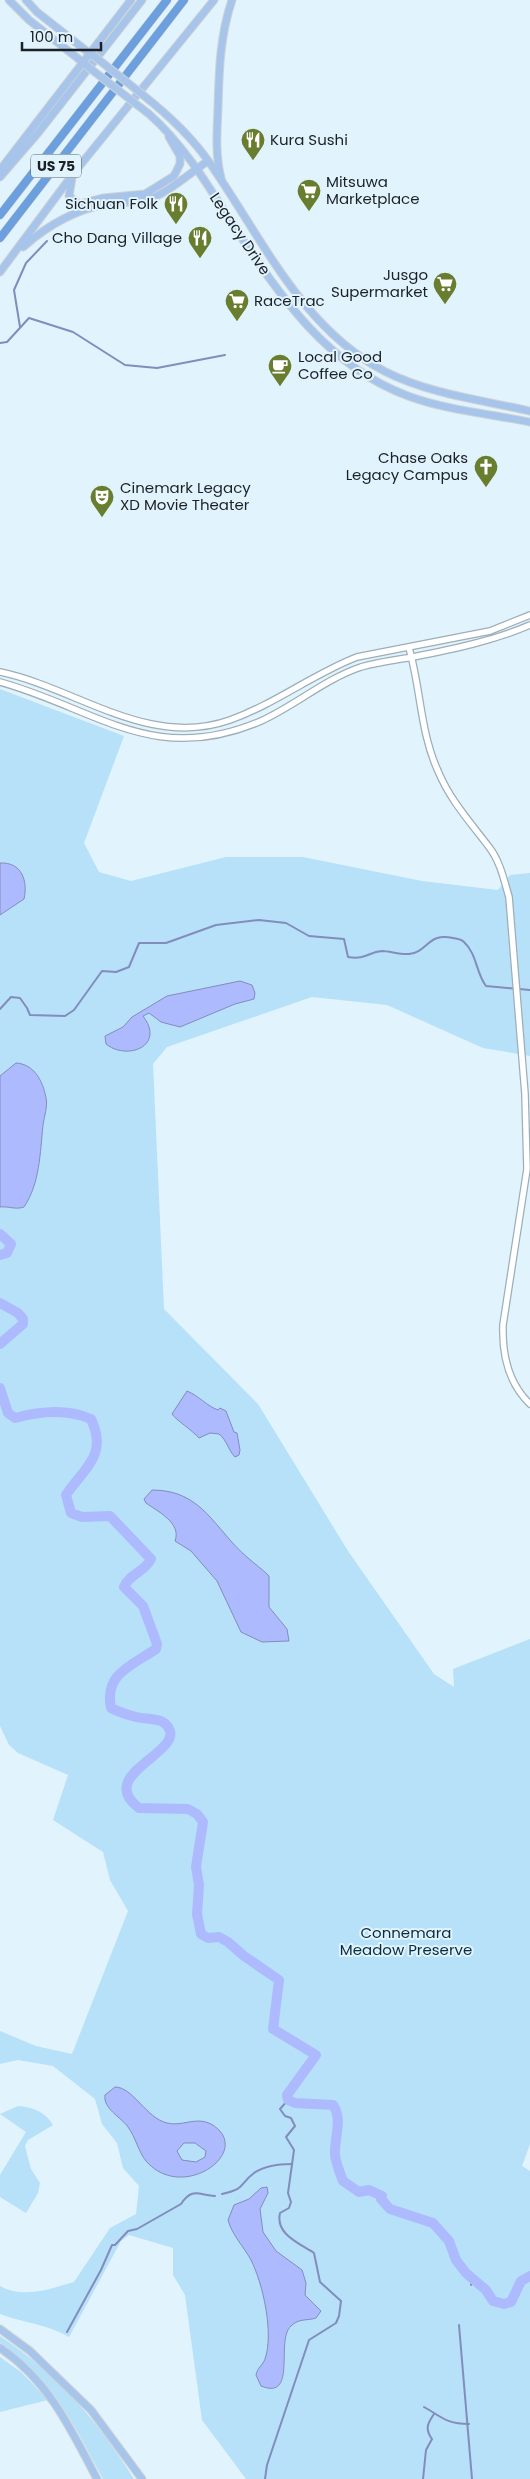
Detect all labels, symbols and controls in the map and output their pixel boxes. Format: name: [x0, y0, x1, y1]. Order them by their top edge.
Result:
scale bar: [22, 20, 101, 52]
text: 100 m: [30, 26, 73, 47]
restaurant icon: Kura Sushi: [240, 127, 266, 161]
place label: Kura Sushi: [270, 129, 348, 150]
road number: US 75: [31, 154, 81, 178]
place label: Mitsuwa Marketplace: [326, 171, 420, 209]
supermarket icon: Mitsuwa Marketplace: [296, 178, 322, 212]
street label: Legacy Drive: [205, 188, 276, 279]
restaurant icon: Sichuan Folk: [163, 191, 189, 225]
place label: Sichuan Folk: [65, 193, 158, 214]
restaurant icon: Cho Dang Village: [187, 225, 213, 259]
place label: Cho Dang Village: [52, 227, 182, 248]
place label: Jusgo Supermarket: [331, 264, 428, 302]
supermarket icon: Jusgo Supermarket: [432, 271, 458, 305]
supermarket icon: RaceTrac: [224, 288, 250, 322]
place label: RaceTrac: [254, 290, 325, 311]
place label: Local Good Coffee Co: [298, 346, 382, 384]
cafe icon: Local Good Coffee Co: [267, 353, 293, 387]
place label: Chase Oaks Legacy Campus: [346, 447, 468, 485]
church icon: Chase Oaks Legacy Campus: [473, 454, 499, 488]
place label: Cinemark Legacy XD Movie Theater: [120, 477, 251, 515]
theatre icon: Cinemark Legacy XD Movie Theater: [89, 484, 115, 518]
park label: Connemara Meadow Preserve: [340, 1922, 472, 1960]

